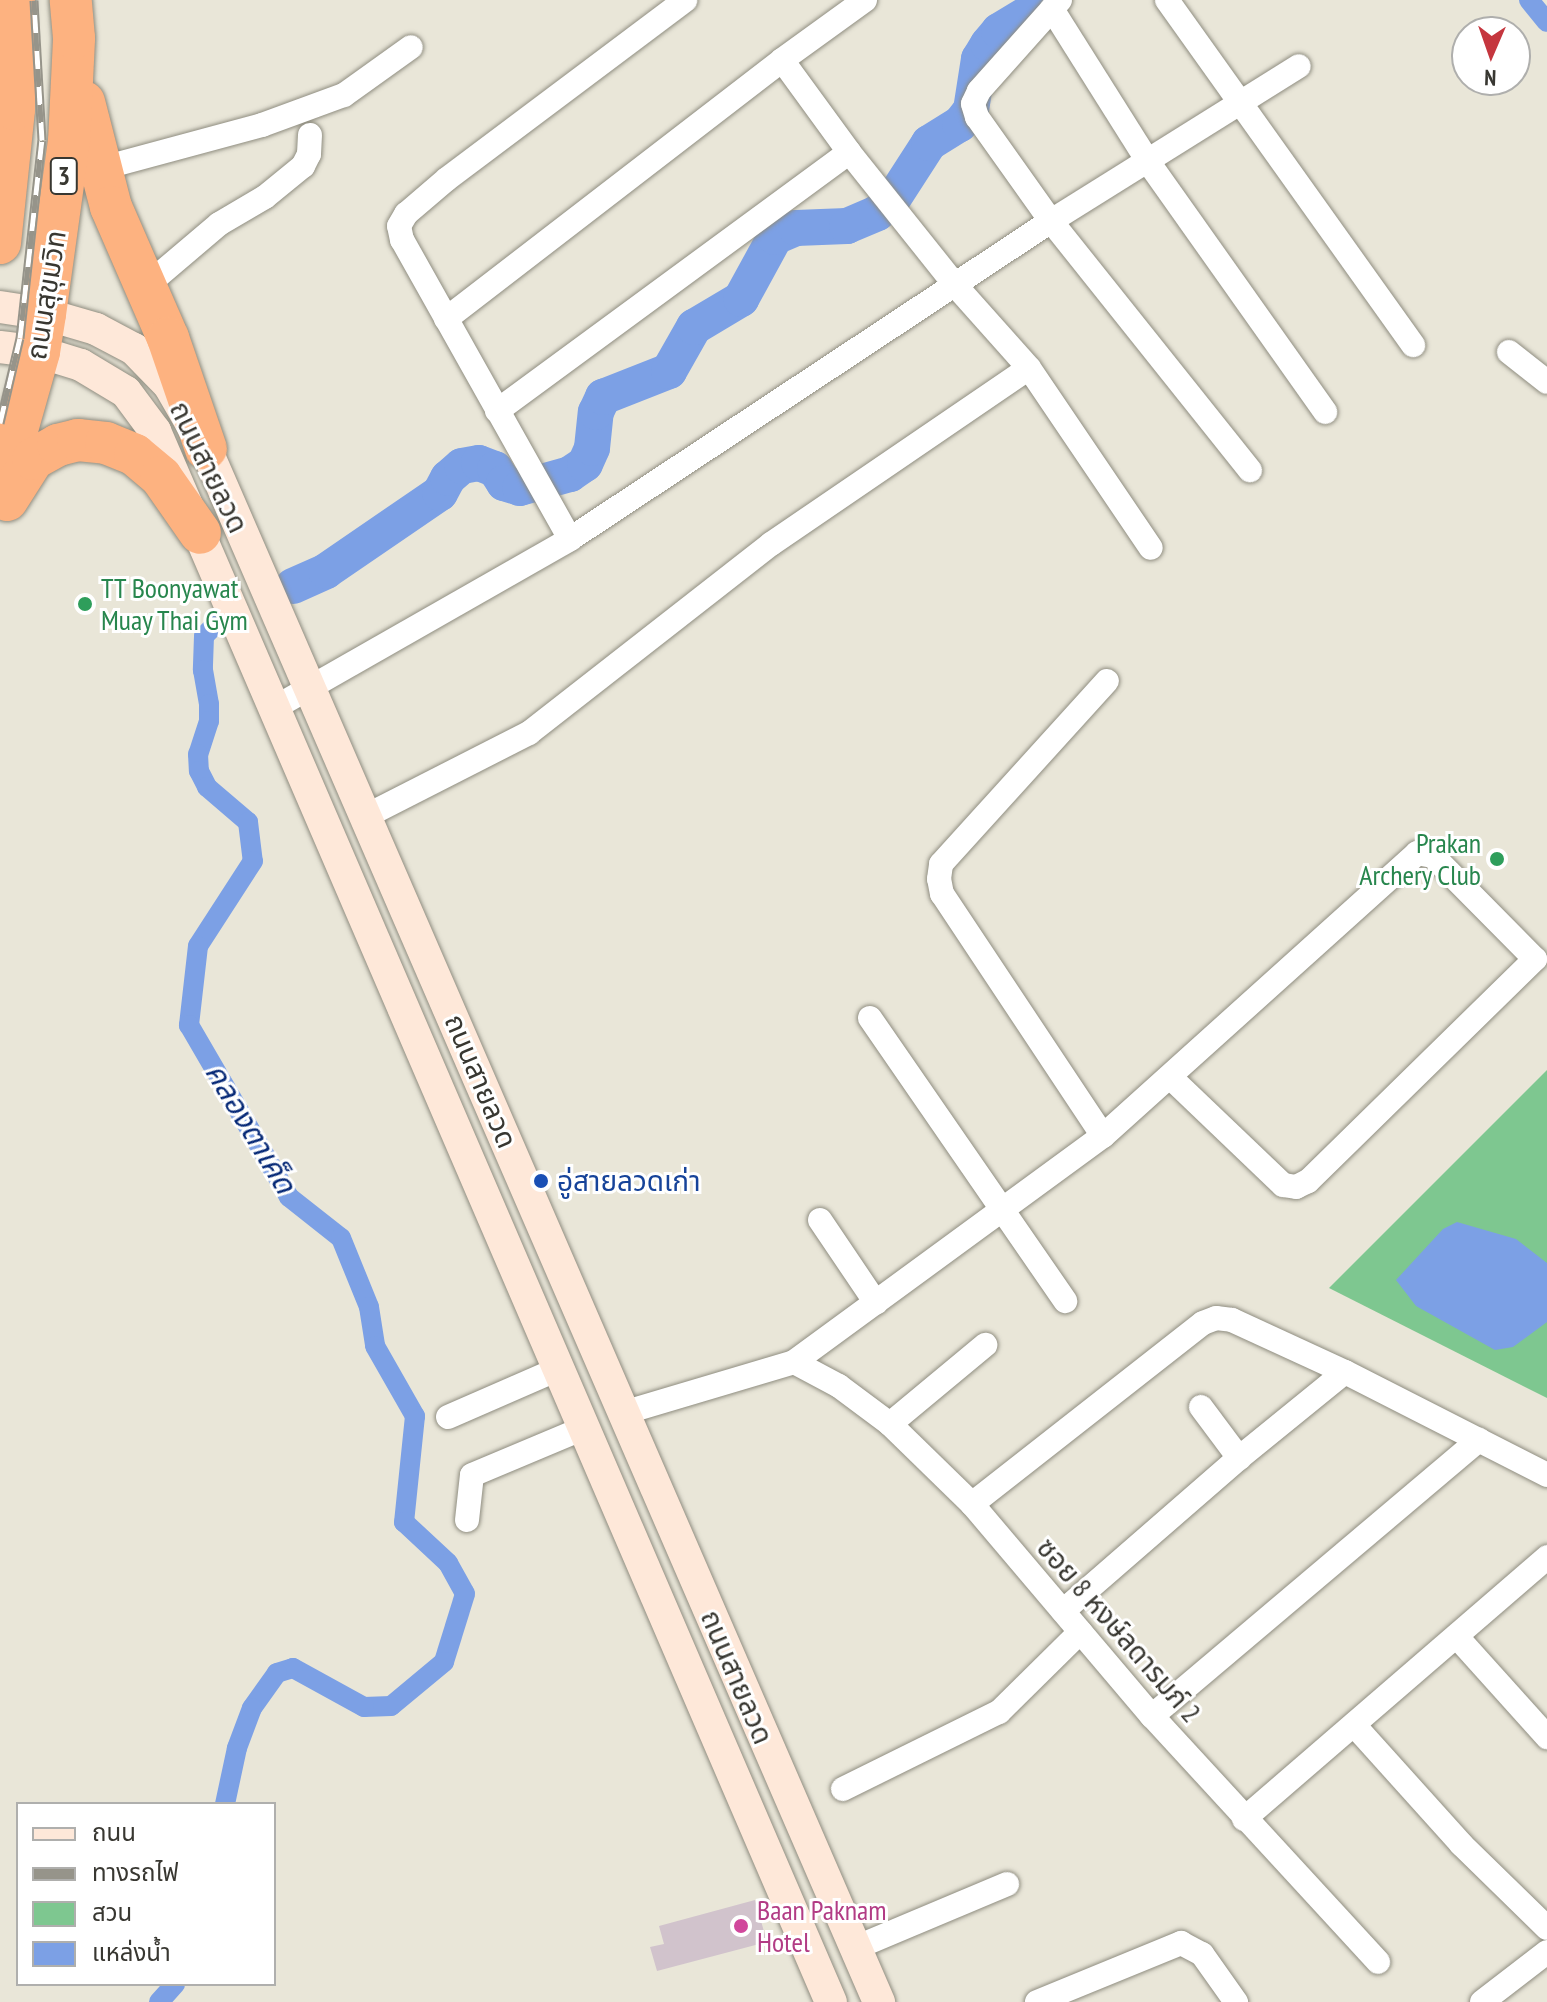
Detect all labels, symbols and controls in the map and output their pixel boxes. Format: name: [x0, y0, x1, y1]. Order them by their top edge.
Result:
north arrow: [1451, 16, 1531, 96]
text: N: [1484, 64, 1497, 92]
road number: 3: [48, 154, 80, 198]
street label: ถนนสุขุมวิท: [19, 228, 73, 362]
street label: ถนนสายลวด: [163, 396, 255, 538]
place label: TT Boonyawat Muay Thai Gym: [101, 571, 249, 637]
marker: TT Boonyawat Muay Thai Gym: [76, 595, 94, 613]
place label: Prakan Archery Club: [1358, 826, 1481, 892]
marker: Prakan Archery Club: [1488, 850, 1506, 868]
street label: ถนนสายลวด: [438, 1009, 524, 1153]
water label: คลองตาเค็ด: [198, 1056, 304, 1200]
place label: อู่สายลวดเก่า: [557, 1164, 701, 1198]
marker: อู่สายลวดเก่า: [532, 1172, 550, 1190]
street label: ซอย 8 หงษ์ลดารมภ์ 2: [1030, 1531, 1208, 1729]
street label: ถนนสายลวด: [694, 1605, 780, 1749]
legend: [16, 1802, 276, 1986]
text: ถนน: [92, 1817, 136, 1848]
text: ทางรถไฟ: [92, 1857, 179, 1888]
place label: Baan Paknam Hotel: [757, 1893, 886, 1959]
text: สวน: [92, 1897, 132, 1928]
marker: Baan Paknam Hotel: [732, 1917, 750, 1935]
text: แหล่งน้ำ: [92, 1937, 171, 1968]

